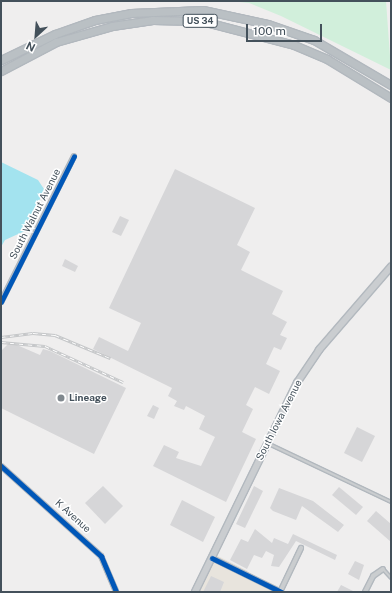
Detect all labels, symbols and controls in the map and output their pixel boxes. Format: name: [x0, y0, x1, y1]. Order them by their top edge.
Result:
road number: US 34: [182, 14, 218, 28]
north arrow: [16, 16, 56, 56]
scale bar: [248, 16, 324, 42]
text: 100 m: [253, 24, 286, 38]
text: N: [24, 40, 37, 54]
street label: South Walnut Avenue: [7, 167, 63, 261]
street label: South Iowa Avenue: [254, 378, 304, 462]
place label: Lineage: [69, 392, 107, 404]
marker: Lineage: [56, 393, 66, 403]
street label: K Avenue: [53, 497, 93, 535]

